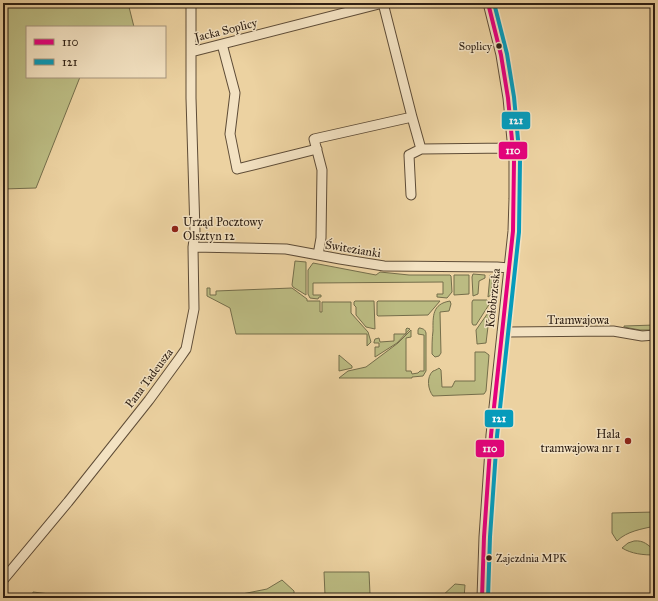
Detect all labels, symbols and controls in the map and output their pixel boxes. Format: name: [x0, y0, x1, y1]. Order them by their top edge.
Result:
street label: Jacka Soplicy: [191, 15, 259, 46]
legend: [26, 26, 166, 78]
text: 110: [62, 35, 78, 49]
place label: Soplicy: [459, 40, 493, 53]
marker: Soplicy: [494, 41, 504, 51]
text: 121: [62, 55, 78, 69]
line badge: 121: [501, 111, 531, 130]
text: 121: [509, 114, 524, 127]
line badge: 110: [498, 141, 528, 160]
text: 110: [505, 144, 521, 157]
place label: Urząd Pocztowy Olsztyn 12: [183, 215, 263, 243]
marker: Urząd Pocztowy Olsztyn 12: [170, 224, 180, 234]
street label: Świtezianki: [324, 236, 383, 260]
street label: Kołobrzeska: [483, 267, 503, 328]
street label: Tramwajowa: [547, 313, 610, 327]
street label: Pana Tadeusza: [122, 345, 176, 411]
line badge: 121: [484, 409, 514, 428]
text: 121: [492, 412, 507, 425]
place label: Hala tramwajowa nr 1: [541, 427, 621, 455]
marker: Hala tramwajowa nr 1: [623, 436, 633, 446]
line badge: 110: [475, 439, 505, 458]
text: 110: [482, 442, 498, 455]
place label: Zajezdnia MPK: [496, 552, 568, 565]
marker: Zajezdnia MPK: [484, 553, 494, 563]

